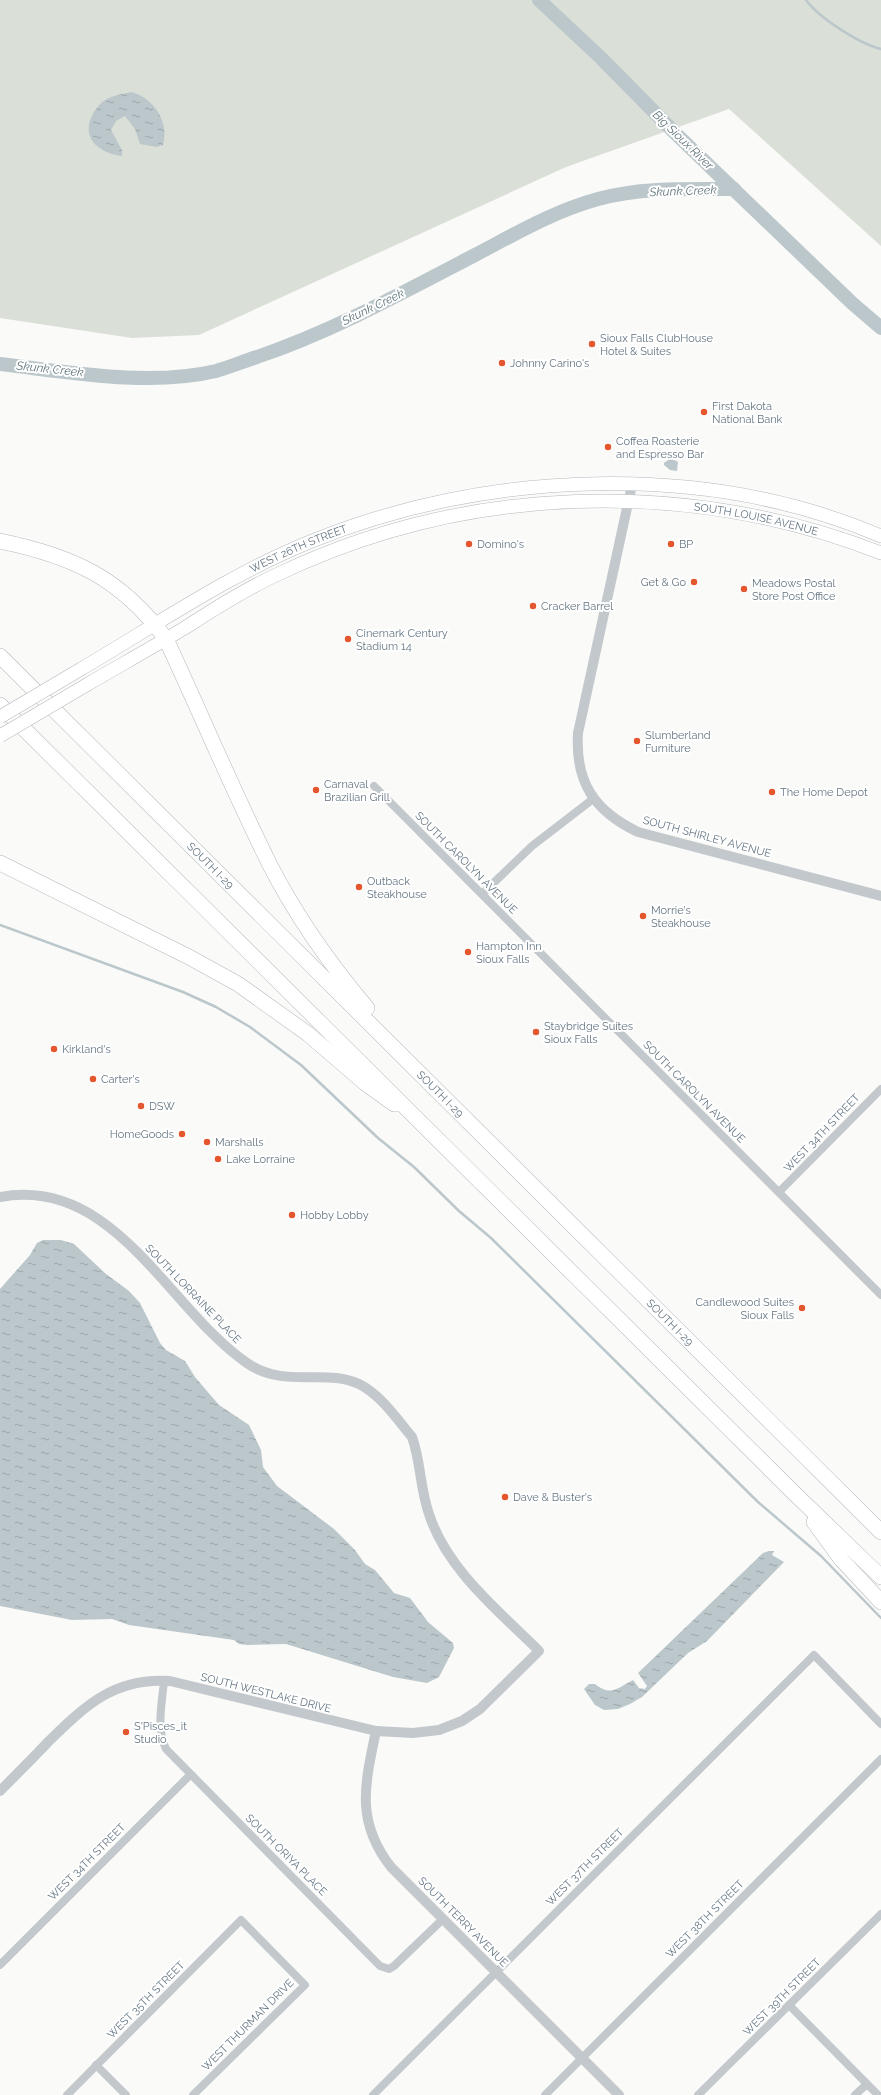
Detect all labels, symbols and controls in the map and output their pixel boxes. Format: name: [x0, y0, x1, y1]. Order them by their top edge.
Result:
water label: Big Sioux River: [650, 108, 717, 173]
water label: Skunk Creek: [648, 183, 718, 199]
water label: Skunk Creek: [339, 286, 407, 329]
place label: Sioux Falls ClubHouse Hotel & Suites: [600, 332, 714, 358]
marker: Sioux Falls ClubHouse Hotel & Suites: [587, 339, 597, 349]
place label: Johnny Carino's: [510, 357, 589, 370]
water label: Skunk Creek: [15, 358, 85, 380]
marker: Johnny Carino's: [497, 358, 507, 368]
place label: First Dakota National Bank: [712, 400, 783, 426]
marker: First Dakota National Bank: [699, 407, 709, 417]
place label: Coffea Roasterie and Espresso Bar: [616, 435, 704, 461]
marker: Coffea Roasterie and Espresso Bar: [603, 442, 613, 452]
street label: SOUTH LOUISE AVENUE: [693, 500, 820, 538]
street label: WEST 26TH STREET: [248, 522, 349, 575]
place label: Domino's: [477, 538, 524, 551]
place label: BP: [679, 538, 693, 551]
marker: Domino's: [464, 539, 474, 549]
marker: BP: [666, 539, 676, 549]
place label: Get & Go: [641, 576, 686, 589]
marker: Get & Go: [689, 577, 699, 587]
place label: Meadows Postal Store Post Office: [752, 577, 836, 603]
marker: Meadows Postal Store Post Office: [739, 584, 749, 594]
place label: Cracker Barrel: [541, 600, 613, 613]
marker: Cracker Barrel: [528, 601, 538, 611]
place label: Cinemark Century Stadium 14: [356, 627, 448, 653]
marker: Cinemark Century Stadium 14: [343, 634, 353, 644]
place label: Slumberland Furniture: [645, 729, 711, 755]
marker: Slumberland Furniture: [632, 736, 642, 746]
place label: Carnaval Brazilian Grill: [324, 778, 390, 804]
marker: Carnaval Brazilian Grill: [311, 785, 321, 795]
place label: The Home Depot: [780, 786, 868, 799]
marker: The Home Depot: [767, 787, 777, 797]
street label: SOUTH CAROLYN AVENUE: [412, 809, 520, 917]
street label: SOUTH SHIRLEY AVENUE: [641, 814, 773, 860]
street label: SOUTH I-29: [185, 839, 237, 891]
place label: Outback Steakhouse: [367, 875, 427, 901]
marker: Outback Steakhouse: [354, 882, 364, 892]
place label: Morrie's Steakhouse: [651, 904, 711, 930]
marker: Morrie's Steakhouse: [638, 911, 648, 921]
place label: Hampton Inn Sioux Falls: [476, 940, 542, 966]
marker: Hampton Inn Sioux Falls: [463, 947, 473, 957]
place label: Staybridge Suites Sioux Falls: [544, 1020, 633, 1046]
marker: Staybridge Suites Sioux Falls: [531, 1027, 541, 1037]
street label: SOUTH CAROLYN AVENUE: [640, 1038, 748, 1146]
place label: Kirkland's: [62, 1043, 111, 1056]
marker: Kirkland's: [49, 1044, 59, 1054]
street label: SOUTH I-29: [414, 1068, 466, 1120]
place label: Carter's: [101, 1073, 140, 1086]
marker: Carter's: [88, 1074, 98, 1084]
street label: WEST 34TH STREET: [781, 1091, 863, 1175]
place label: DSW: [149, 1100, 175, 1113]
marker: DSW: [136, 1101, 146, 1111]
place label: HomeGoods: [110, 1128, 174, 1141]
marker: HomeGoods: [177, 1129, 187, 1139]
place label: Marshalls: [215, 1136, 263, 1149]
marker: Marshalls: [202, 1137, 212, 1147]
place label: Lake Lorraine: [226, 1153, 296, 1166]
marker: Lake Lorraine: [213, 1154, 223, 1164]
place label: Hobby Lobby: [300, 1209, 369, 1222]
marker: Hobby Lobby: [287, 1210, 297, 1220]
street label: SOUTH LORRAINE PLACE: [142, 1242, 244, 1346]
street label: SOUTH I-29: [644, 1296, 696, 1348]
place label: Candlewood Suites Sioux Falls: [695, 1296, 794, 1322]
marker: Candlewood Suites Sioux Falls: [797, 1303, 807, 1313]
place label: Dave & Buster's: [513, 1491, 592, 1504]
marker: Dave & Buster's: [500, 1492, 510, 1502]
street label: SOUTH WESTLAKE DRIVE: [199, 1670, 333, 1716]
place label: S'Pisces_it Studio: [134, 1720, 187, 1746]
marker: S'Pisces_it Studio: [121, 1727, 131, 1737]
street label: SOUTH ORIYA PLACE: [243, 1812, 330, 1899]
street label: WEST 34TH STREET: [46, 1821, 128, 1903]
street label: WEST 37TH STREET: [544, 1825, 627, 1908]
street label: SOUTH TERRY AVENUE: [415, 1874, 511, 1970]
street label: WEST 38TH STREET: [663, 1877, 747, 1961]
street label: WEST 39TH STREET: [741, 1955, 824, 2038]
street label: WEST 35TH STREET: [105, 1958, 188, 2041]
street label: WEST THURMAN DRIVE: [199, 1976, 297, 2074]

